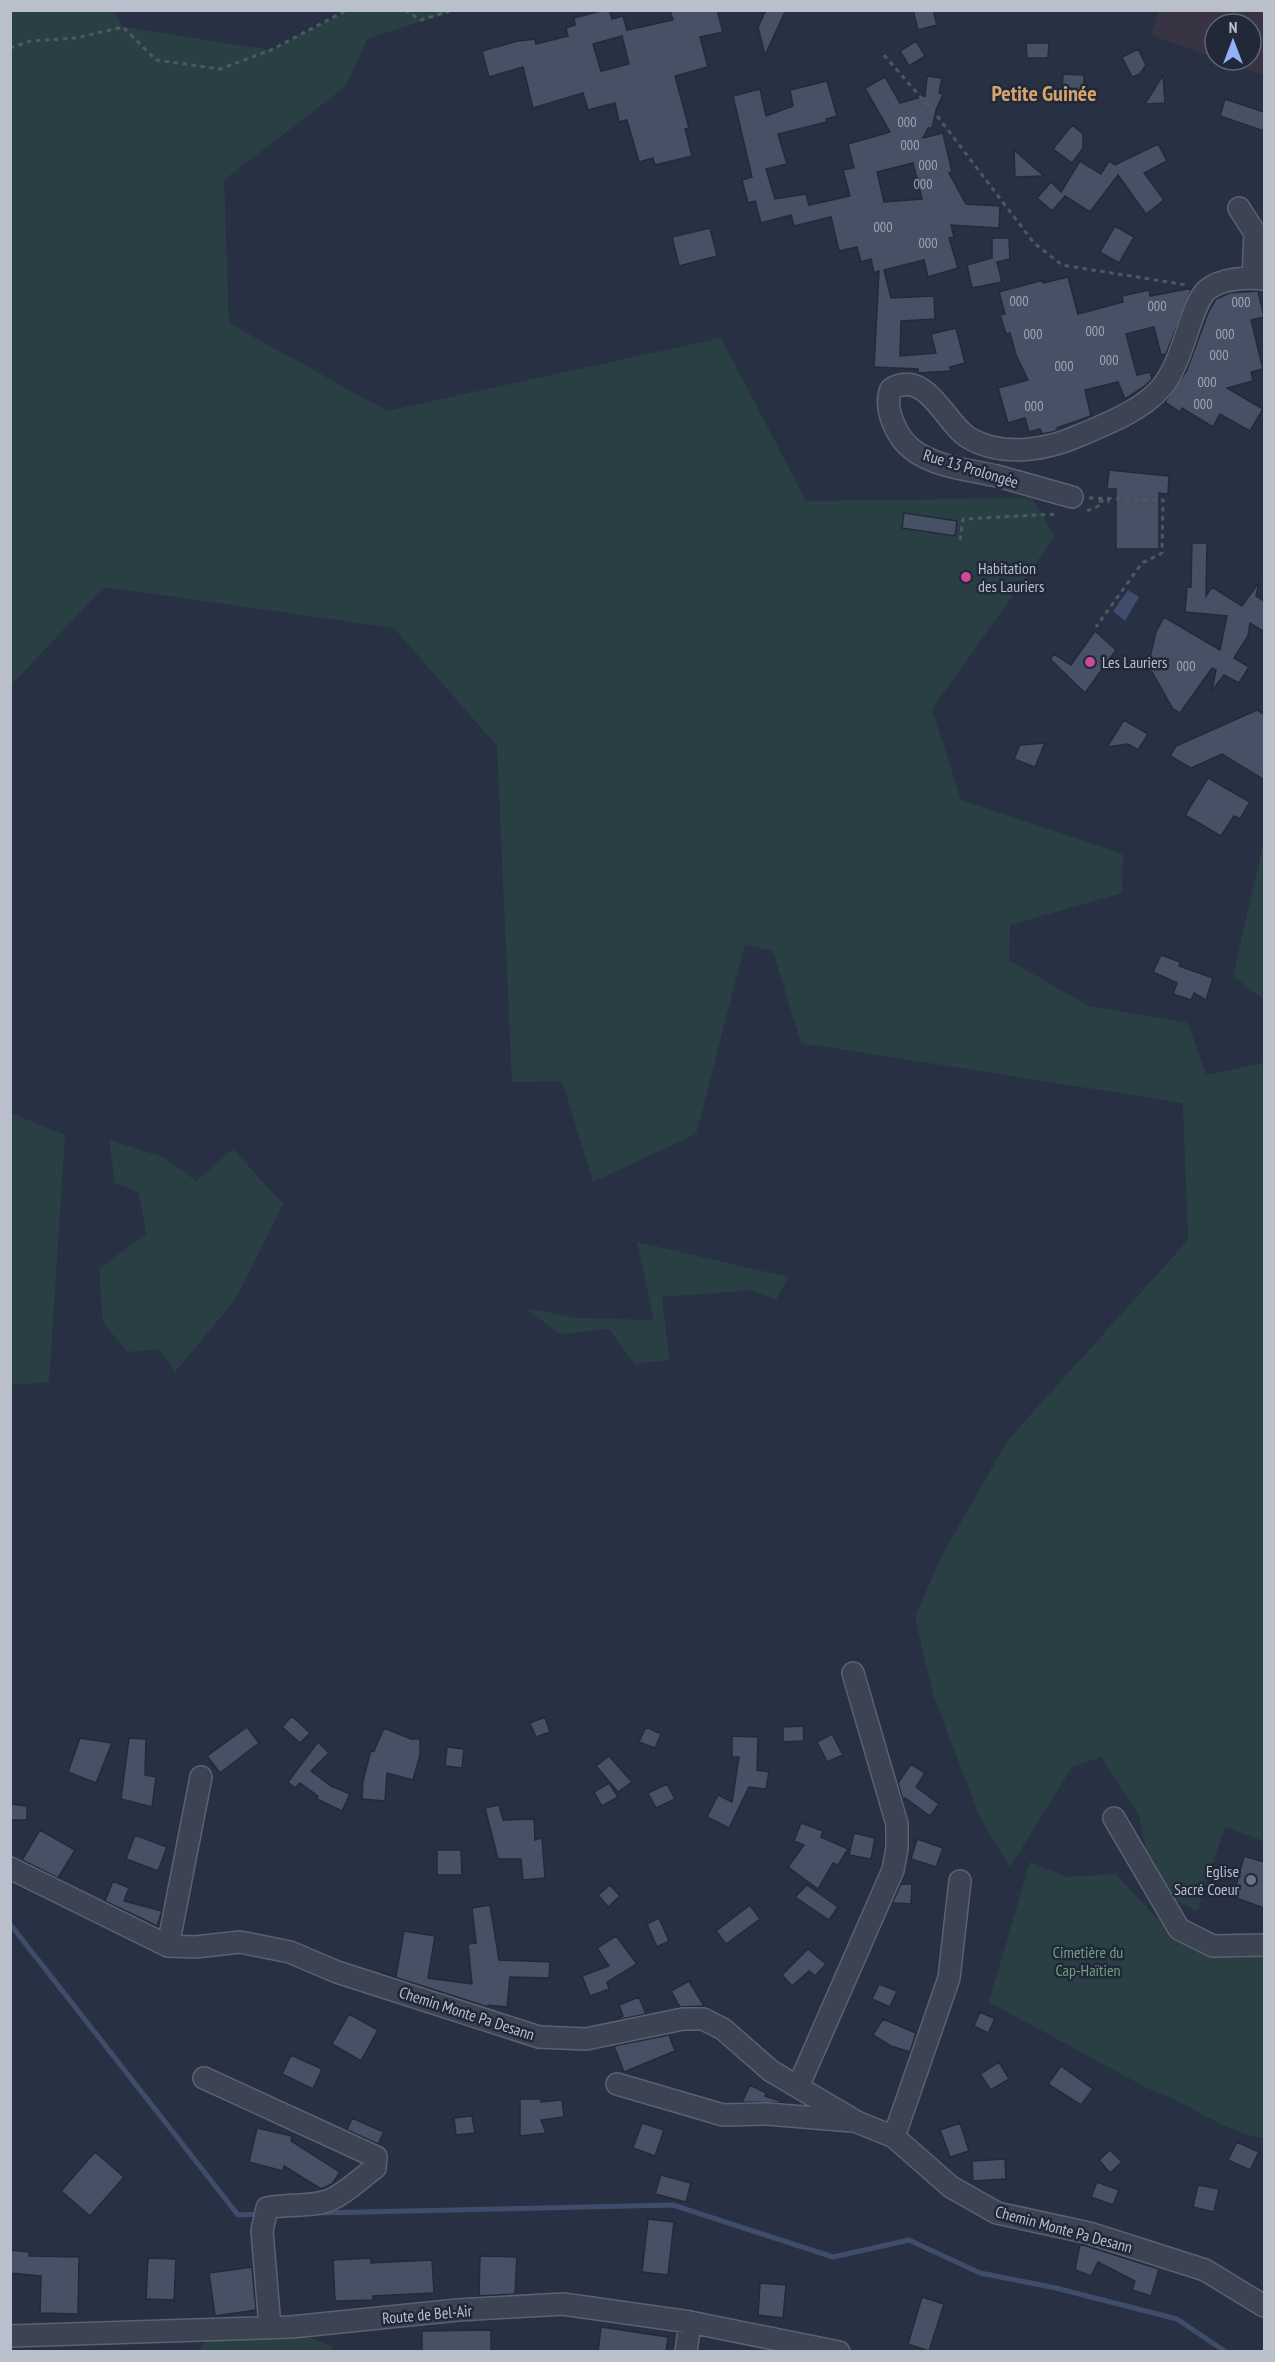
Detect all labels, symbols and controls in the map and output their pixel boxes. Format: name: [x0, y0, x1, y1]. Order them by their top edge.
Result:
north arrow: [1203, 12, 1263, 72]
text: N: [1229, 17, 1237, 37]
district label: Petite Guinée: [991, 79, 1097, 107]
house number: 000: [898, 113, 916, 131]
house number: 000: [901, 136, 919, 154]
house number: 000: [919, 156, 937, 174]
house number: 000: [914, 175, 932, 193]
house number: 000: [874, 218, 892, 236]
house number: 000: [919, 234, 937, 252]
house number: 000: [1010, 292, 1028, 310]
house number: 000: [1232, 293, 1250, 311]
house number: 000: [1148, 297, 1166, 315]
house number: 000: [1086, 322, 1104, 340]
house number: 000: [1024, 325, 1042, 343]
house number: 000: [1216, 325, 1234, 343]
house number: 000: [1210, 346, 1228, 364]
house number: 000: [1100, 351, 1118, 369]
house number: 000: [1055, 357, 1073, 375]
house number: 000: [1198, 373, 1216, 391]
house number: 000: [1194, 395, 1212, 413]
house number: 000: [1025, 397, 1043, 415]
street label: Rue 13 Prolongée: [921, 444, 1021, 492]
place label: Habitation des Lauriers: [978, 558, 1044, 596]
marker: Habitation des Lauriers: [959, 570, 973, 584]
place label: Les Lauriers: [1102, 652, 1167, 672]
marker: Les Lauriers: [1083, 655, 1097, 669]
house number: 000: [1177, 657, 1195, 675]
place label: Eglise Sacré Coeur: [1174, 1861, 1240, 1899]
marker: Eglise Sacré Coeur: [1244, 1873, 1258, 1887]
park label: Cimetière du Cap-Haïtien: [1053, 1942, 1123, 1980]
street label: Chemin Monte Pa Desann: [397, 1982, 537, 2044]
street label: Chemin Monte Pa Desann: [993, 2201, 1135, 2257]
street label: Route de Bel-Air: [381, 2300, 473, 2328]

